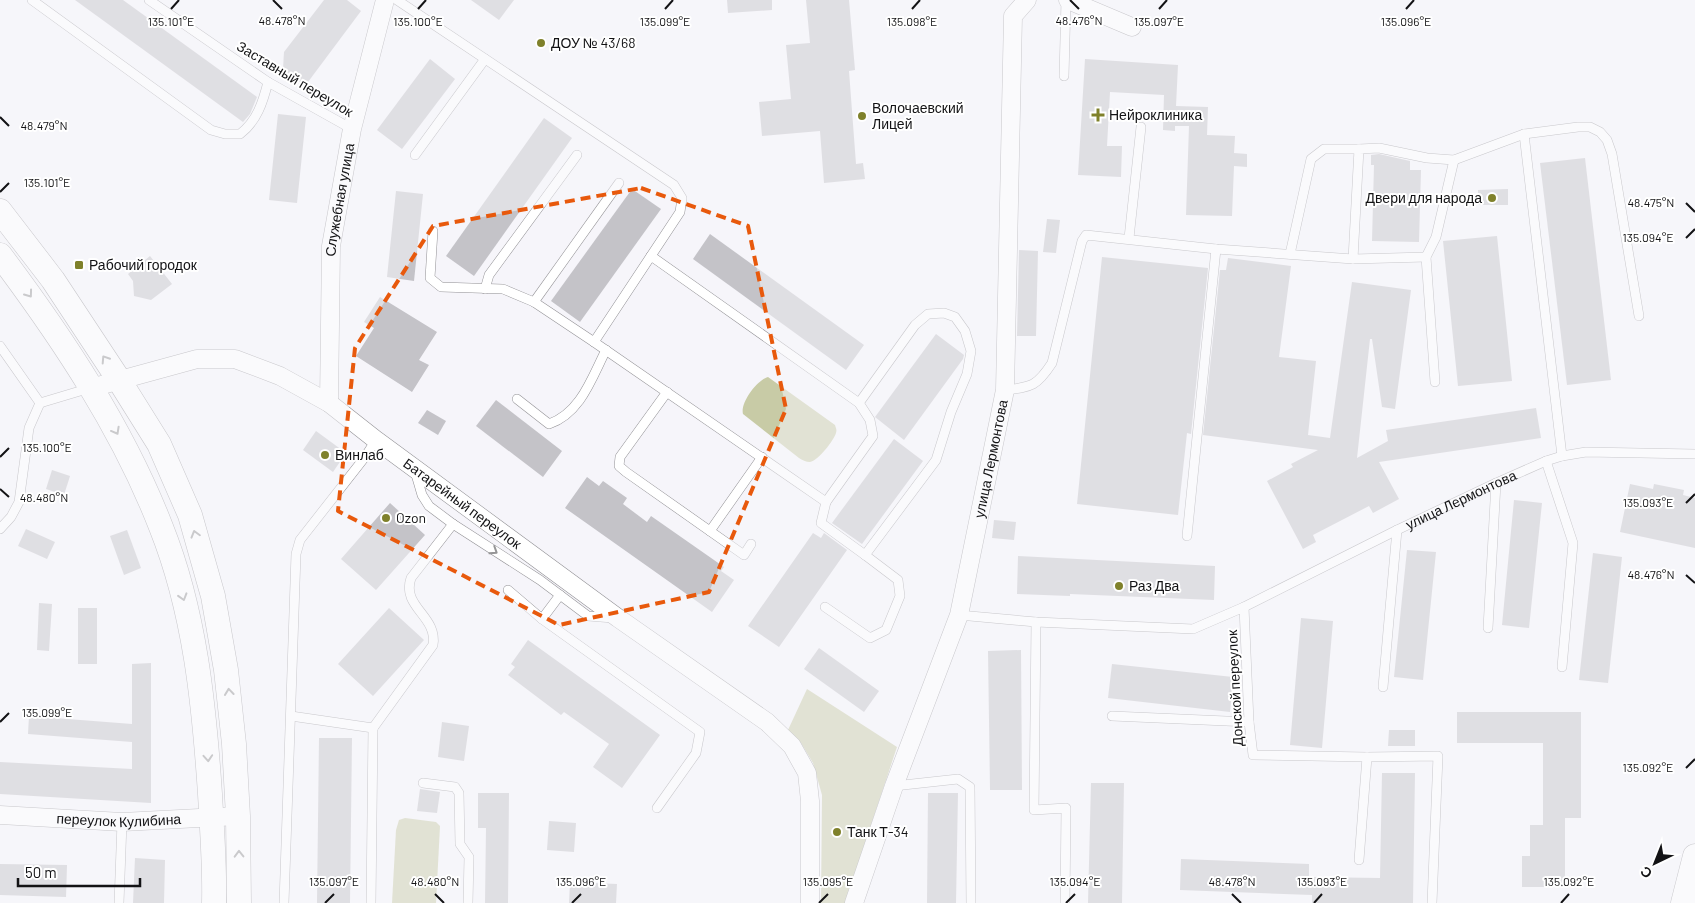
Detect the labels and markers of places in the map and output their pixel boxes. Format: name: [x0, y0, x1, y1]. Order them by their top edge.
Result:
place label: ДОУ № 43/68: [551, 34, 636, 51]
marker: ДОУ № 43/68: [535, 37, 547, 49]
place label: Волочаевский Лицей: [872, 99, 964, 132]
place label: Нейроклиника: [1109, 106, 1203, 123]
marker: Нейроклиника: [1091, 108, 1105, 122]
marker: Волочаевский Лицей: [856, 110, 868, 122]
place label: Двери для народа: [1366, 189, 1482, 206]
marker: Двери для народа: [1486, 192, 1498, 204]
place label: Рабочий городок: [89, 256, 198, 273]
marker: Рабочий городок: [73, 259, 85, 271]
place label: Винлаб: [335, 446, 384, 463]
marker: Винлаб: [319, 449, 331, 461]
place label: Ozon: [396, 509, 426, 526]
marker: Ozon: [380, 512, 392, 524]
place label: Раз Два: [1129, 577, 1179, 594]
marker: Раз Два: [1113, 580, 1125, 592]
place label: Танк Т-34: [847, 823, 908, 840]
marker: Танк Т-34: [831, 826, 843, 838]

